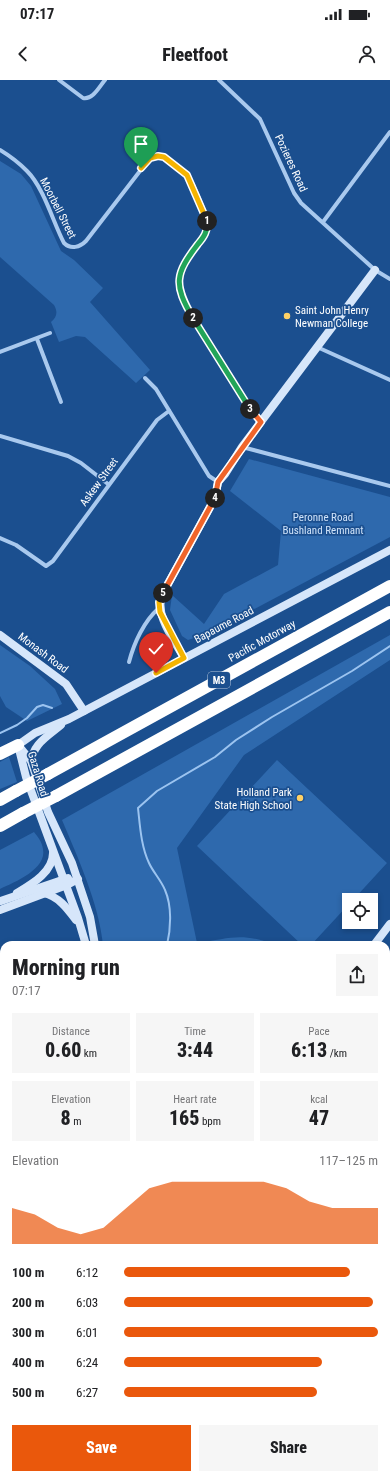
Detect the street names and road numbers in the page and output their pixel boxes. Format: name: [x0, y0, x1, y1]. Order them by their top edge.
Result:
street label: Pozieres Road: [272, 132, 310, 194]
street label: Moorbell Street: [37, 175, 79, 241]
street label: Askew Street: [77, 455, 121, 509]
street label: Bapaume Road: [192, 604, 256, 646]
street label: Pacific Motorway: [226, 617, 298, 665]
street label: Monash Road: [15, 630, 71, 676]
road number: M3: [208, 672, 230, 688]
street label: Gaza Road: [25, 750, 51, 798]

